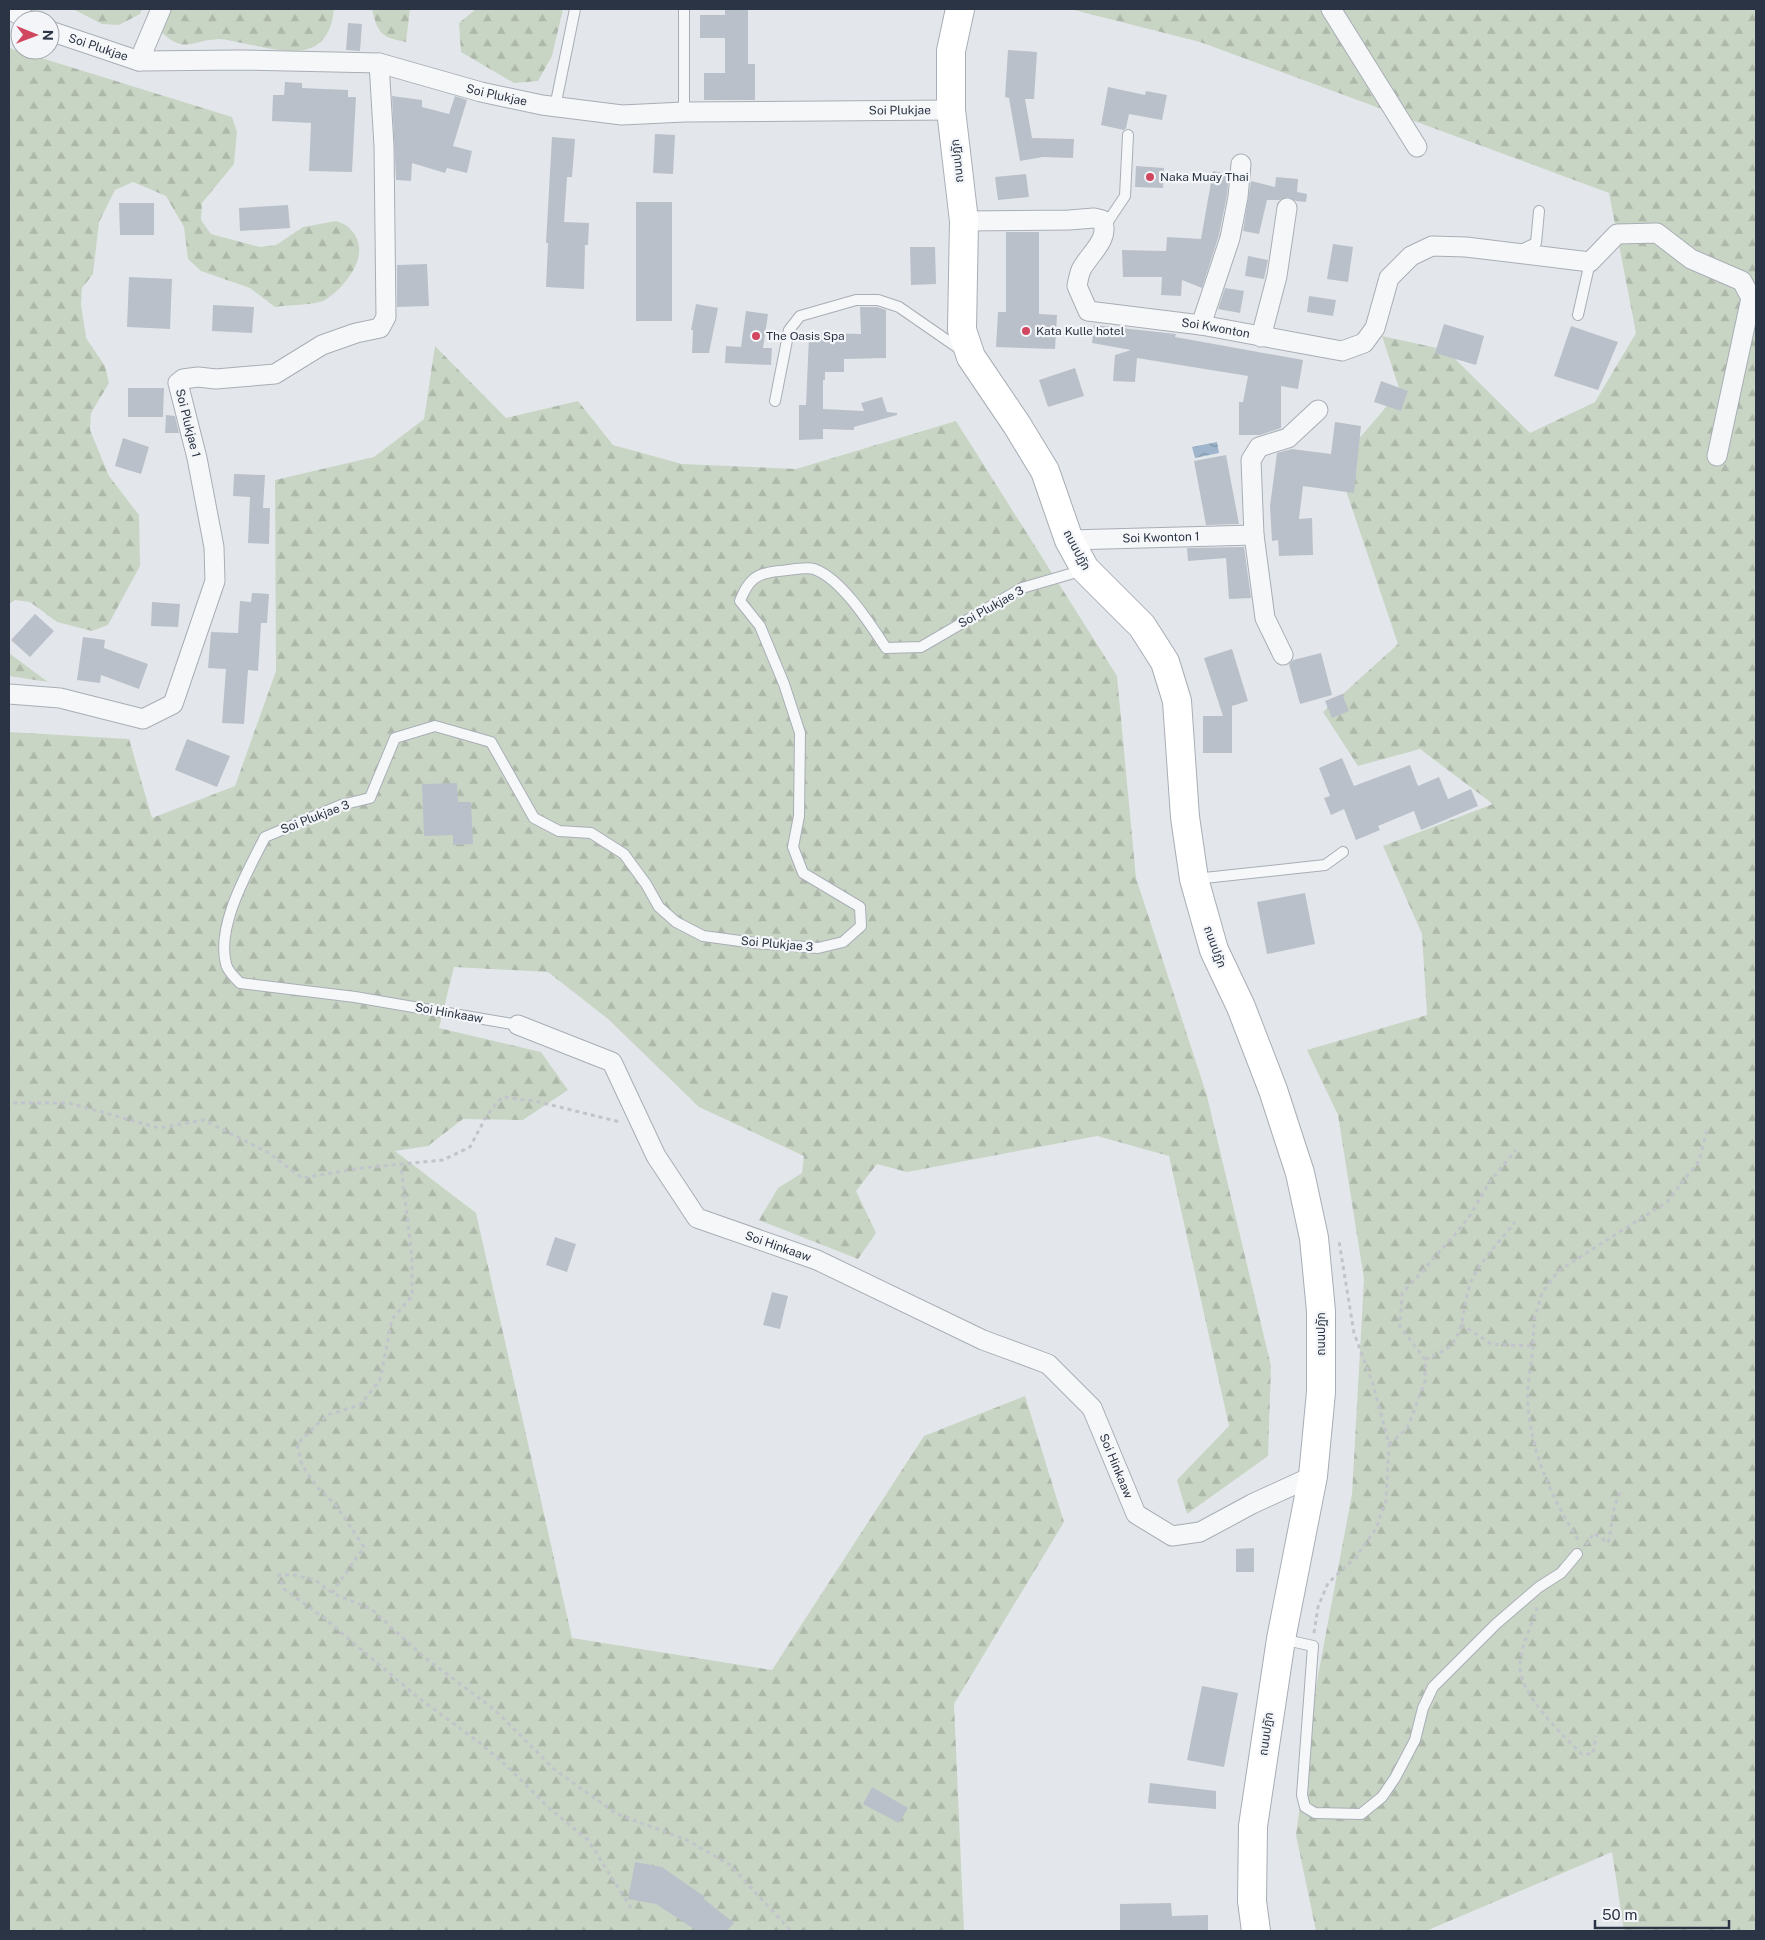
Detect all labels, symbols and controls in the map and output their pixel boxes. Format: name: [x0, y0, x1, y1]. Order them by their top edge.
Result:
north arrow: [10, 10, 60, 60]
text: N: [40, 30, 56, 41]
street label: Soi Plukjae: [67, 31, 130, 64]
street label: Soi Plukjae: [465, 81, 529, 109]
street label: Soi Plukjae: [869, 103, 931, 118]
street label: ถนนปฏัก: [948, 139, 966, 183]
place label: Naka Muay Thai: [1160, 170, 1249, 184]
marker: Naka Muay Thai: [1144, 171, 1156, 183]
street label: Soi Kwonton: [1181, 316, 1251, 341]
place label: Kata Kulle hotel: [1036, 324, 1125, 338]
marker: Kata Kulle hotel: [1020, 325, 1032, 337]
place label: The Oasis Spa: [766, 329, 845, 343]
marker: The Oasis Spa: [750, 330, 762, 342]
street label: Soi Plukjae 1: [173, 387, 203, 459]
street label: ถนนปฏัก: [1061, 527, 1093, 573]
street label: Soi Kwonton 1: [1122, 529, 1200, 546]
street label: Soi Plukjae 3: [956, 583, 1026, 631]
street label: Soi Plukjae 3: [279, 797, 351, 837]
street label: ถนนปฏัก: [1201, 924, 1229, 970]
street label: Soi Plukjae 3: [740, 934, 814, 954]
street label: Soi Hinkaaw: [414, 1000, 485, 1026]
street label: Soi Hinkaaw: [743, 1228, 813, 1265]
street label: ถนนปฏัก: [1314, 1312, 1328, 1356]
street label: Soi Hinkaaw: [1096, 1432, 1136, 1501]
street label: ถนนปฏัก: [1256, 1711, 1276, 1757]
scale bar: [1595, 1898, 1729, 1930]
text: 50 m: [1602, 1906, 1637, 1923]

